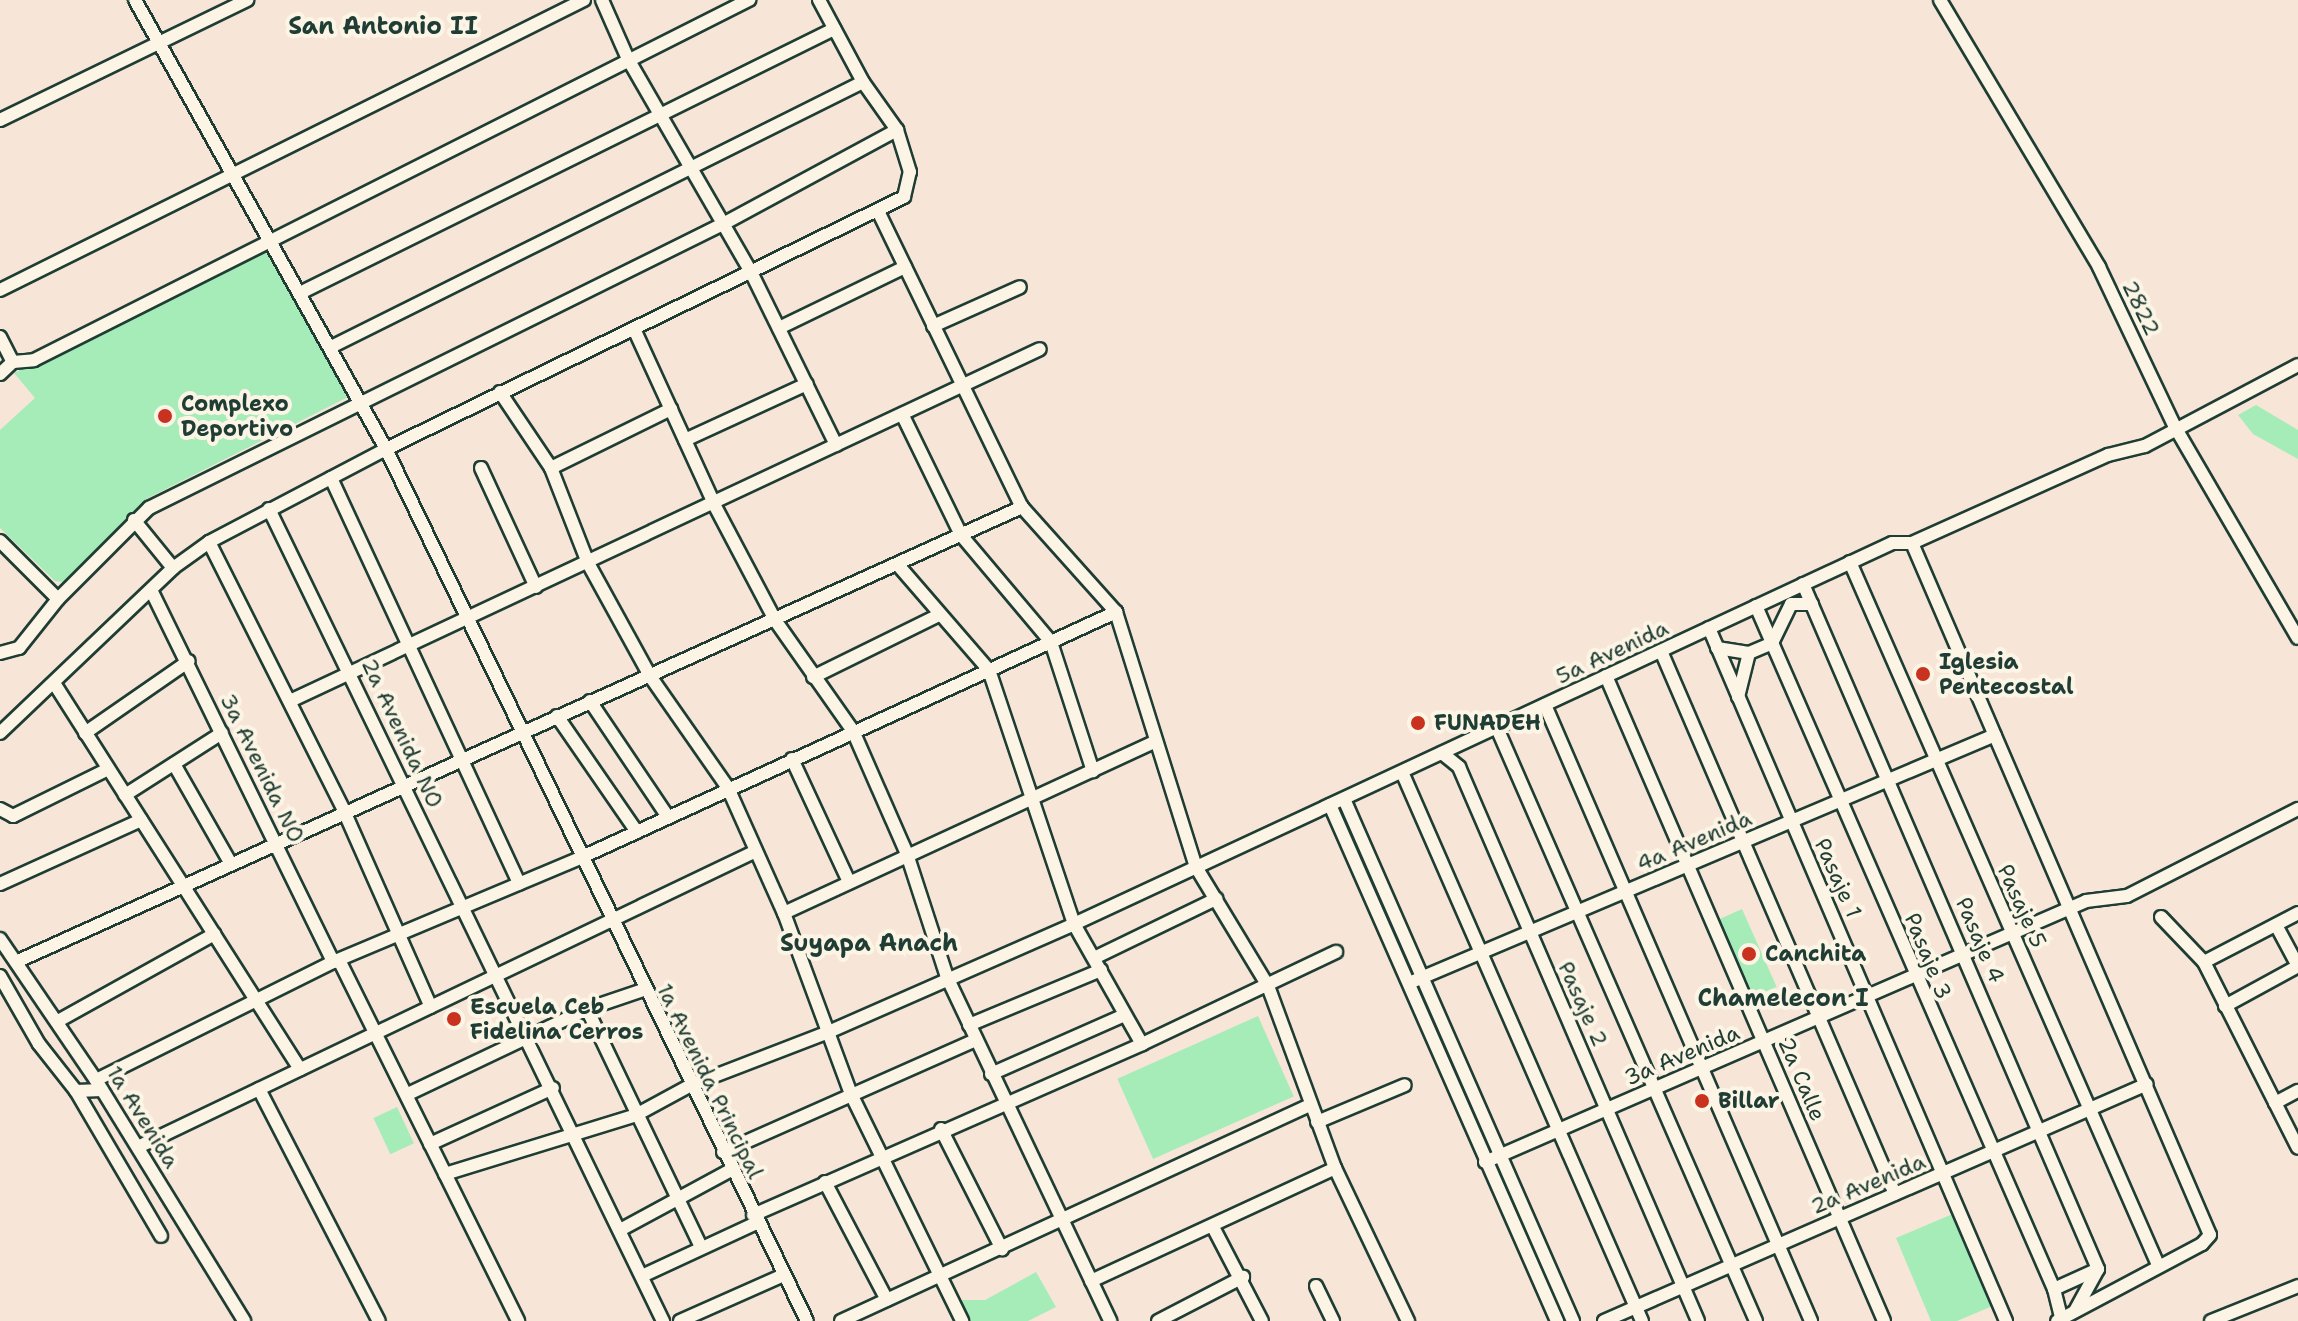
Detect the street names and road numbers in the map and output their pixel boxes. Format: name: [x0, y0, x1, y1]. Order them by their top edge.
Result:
street label: 2822: [2116, 276, 2166, 340]
street label: 5a Avenida: [1552, 615, 1672, 689]
street label: 2a Avenida NO: [356, 654, 448, 812]
street label: 3a Avenida NO: [215, 689, 309, 847]
street label: 4a Avenida: [1633, 805, 1755, 877]
street label: Pasaje 1: [1809, 834, 1867, 922]
street label: Pasaje 5: [1992, 860, 2052, 952]
street label: Pasaje 4: [1950, 893, 2010, 987]
street label: Pasaje 3: [1899, 909, 1957, 1003]
street label: Pasaje 2: [1553, 957, 1613, 1051]
street label: 1a Avenida Principal: [651, 979, 769, 1183]
street label: 3a Avenida: [1621, 1019, 1743, 1091]
street label: 2a Calle: [1773, 1033, 1831, 1125]
street label: 1a Avenida: [101, 1061, 185, 1173]
street label: 2a Avenida: [1807, 1148, 1929, 1220]

